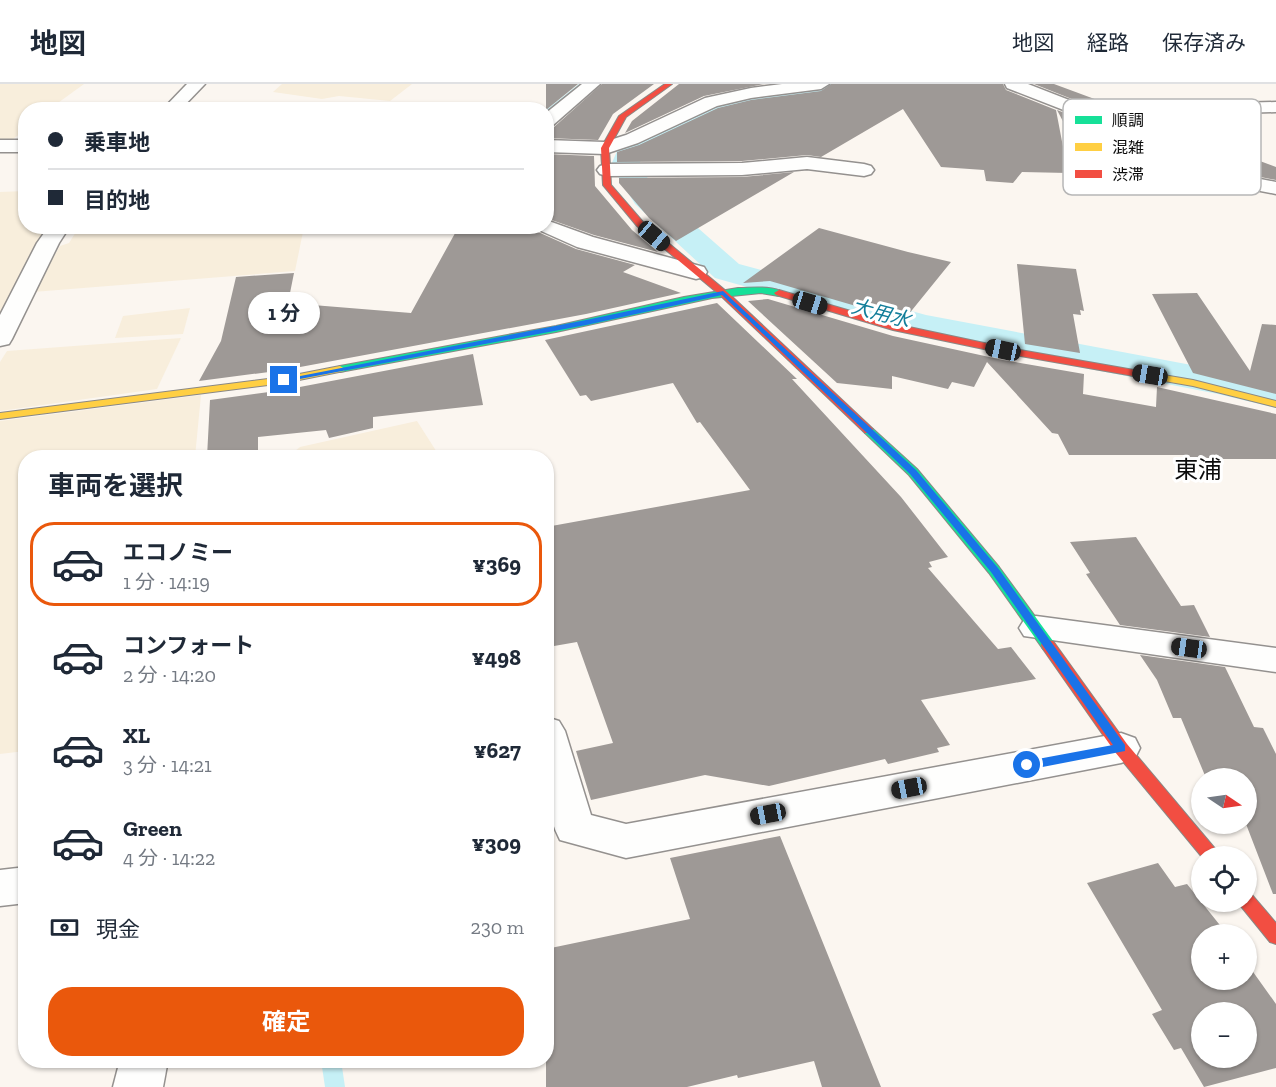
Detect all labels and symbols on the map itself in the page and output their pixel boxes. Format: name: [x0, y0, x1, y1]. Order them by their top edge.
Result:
legend: [1063, 99, 1261, 195]
text: 順調: [1112, 111, 1144, 130]
text: 混雑: [1112, 138, 1144, 157]
text: 渋滞: [1112, 165, 1144, 184]
car: [634, 218, 674, 254]
car: [790, 289, 830, 317]
callout: 1 分: [248, 293, 320, 335]
water label: 大用水: [849, 294, 915, 333]
car: [984, 337, 1022, 363]
car: [1131, 363, 1169, 387]
route end: [270, 366, 297, 393]
district label: 東浦: [1174, 455, 1222, 484]
car: [1170, 637, 1208, 659]
route start: [1013, 751, 1040, 778]
north arrow: [1191, 768, 1257, 834]
car: [890, 776, 928, 800]
car: [749, 802, 787, 826]

